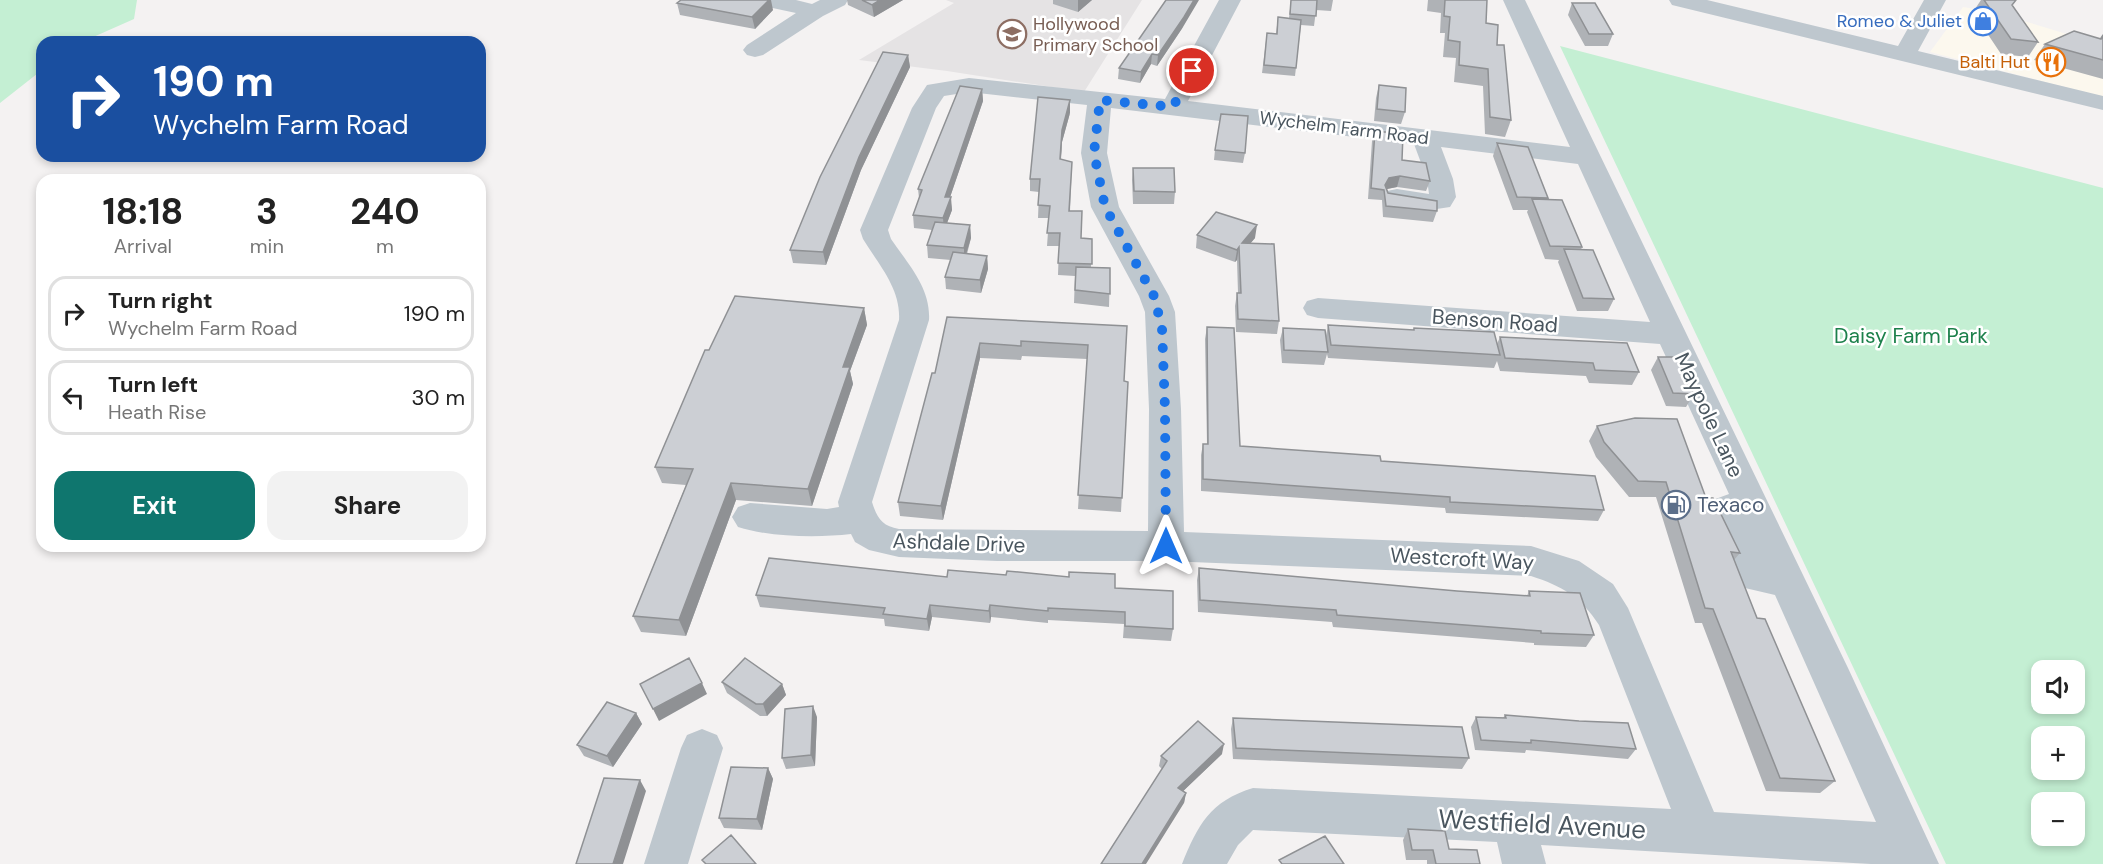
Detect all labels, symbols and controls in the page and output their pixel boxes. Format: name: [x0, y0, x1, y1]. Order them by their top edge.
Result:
shop icon: Romeo & Juliet: [1967, 5, 1999, 37]
place label: Romeo & Juliet: [1837, 9, 1962, 33]
place label: Hollywood Primary School: [1033, 12, 1158, 57]
school or university icon: Hollywood Primary School: [996, 18, 1028, 50]
pin: [1166, 45, 1217, 96]
restaurant icon: Balti Hut: [2035, 46, 2067, 78]
place label: Balti Hut: [1960, 50, 2030, 74]
text: 190 m: [153, 54, 274, 109]
icon: arrive: [1175, 54, 1208, 87]
icon: right: [54, 60, 132, 138]
street label: Wychelm Farm Road: [1258, 106, 1430, 150]
text: Wychelm Farm Road: [153, 107, 409, 142]
text: 18:18: [102, 188, 183, 235]
text: 3: [256, 188, 278, 235]
text: 240: [350, 188, 420, 235]
text: Arrival: [114, 233, 172, 259]
text: min: [250, 233, 284, 259]
text: m: [376, 233, 394, 259]
text: Turn right: [108, 286, 213, 315]
icon: right: [57, 297, 90, 330]
text: 190 m: [404, 299, 465, 328]
street label: Benson Road: [1431, 303, 1559, 339]
text: Wychelm Farm Road: [108, 315, 297, 341]
park label: Daisy Farm Park: [1834, 322, 1988, 350]
street label: Maypole Lane: [1668, 348, 1750, 482]
text: Turn left: [108, 370, 198, 399]
icon: left: [57, 381, 90, 414]
text: 30 m: [411, 383, 465, 412]
text: Heath Rise: [108, 399, 206, 425]
button: Exit: [54, 471, 255, 540]
button: Share: [267, 471, 468, 540]
fuel station icon: Texaco: [1660, 489, 1692, 521]
place label: Texaco: [1697, 491, 1765, 519]
position arrow: [1134, 514, 1198, 578]
street label: Ashdale Drive: [892, 527, 1026, 559]
street label: Westcroft Way: [1389, 541, 1535, 577]
map controls: [2031, 660, 2085, 846]
button: sound: [2031, 660, 2085, 714]
button: +: [2031, 726, 2085, 780]
button: −: [2031, 792, 2085, 846]
street label: Westfield Avenue: [1437, 802, 1647, 846]

